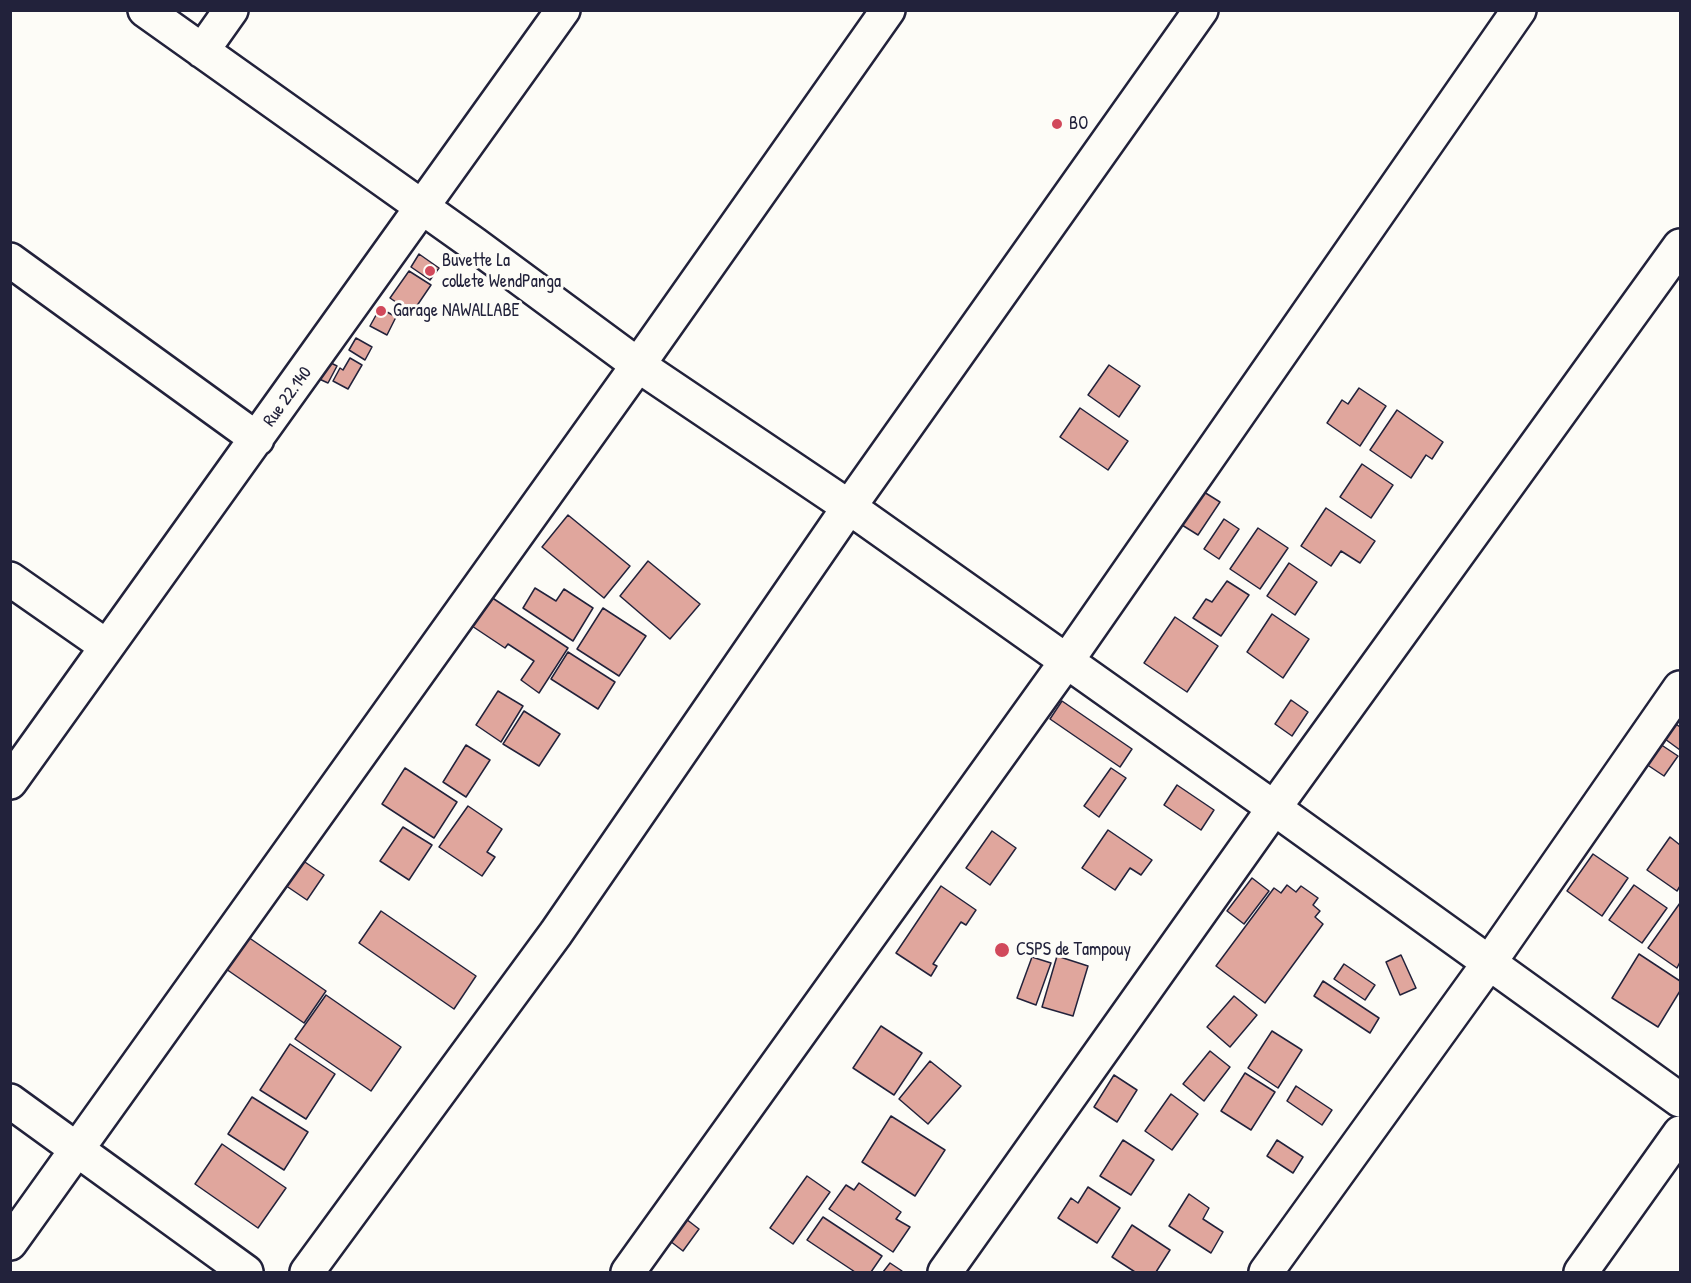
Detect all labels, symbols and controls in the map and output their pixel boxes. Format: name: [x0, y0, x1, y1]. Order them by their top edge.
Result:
place label: BO: [1069, 113, 1088, 135]
marker: BO: [1050, 117, 1064, 131]
place label: Buvette La collete WendPanga: [442, 250, 561, 292]
marker: Buvette La collete WendPanga: [423, 264, 437, 278]
place label: Garage NAWALLABE: [393, 300, 519, 322]
marker: Garage NAWALLABE: [374, 304, 388, 318]
street label: Rue 22.140: [259, 363, 317, 431]
place label: CSPS de Tampouy: [1016, 939, 1131, 961]
marker: CSPS de Tampouy: [993, 941, 1011, 959]

